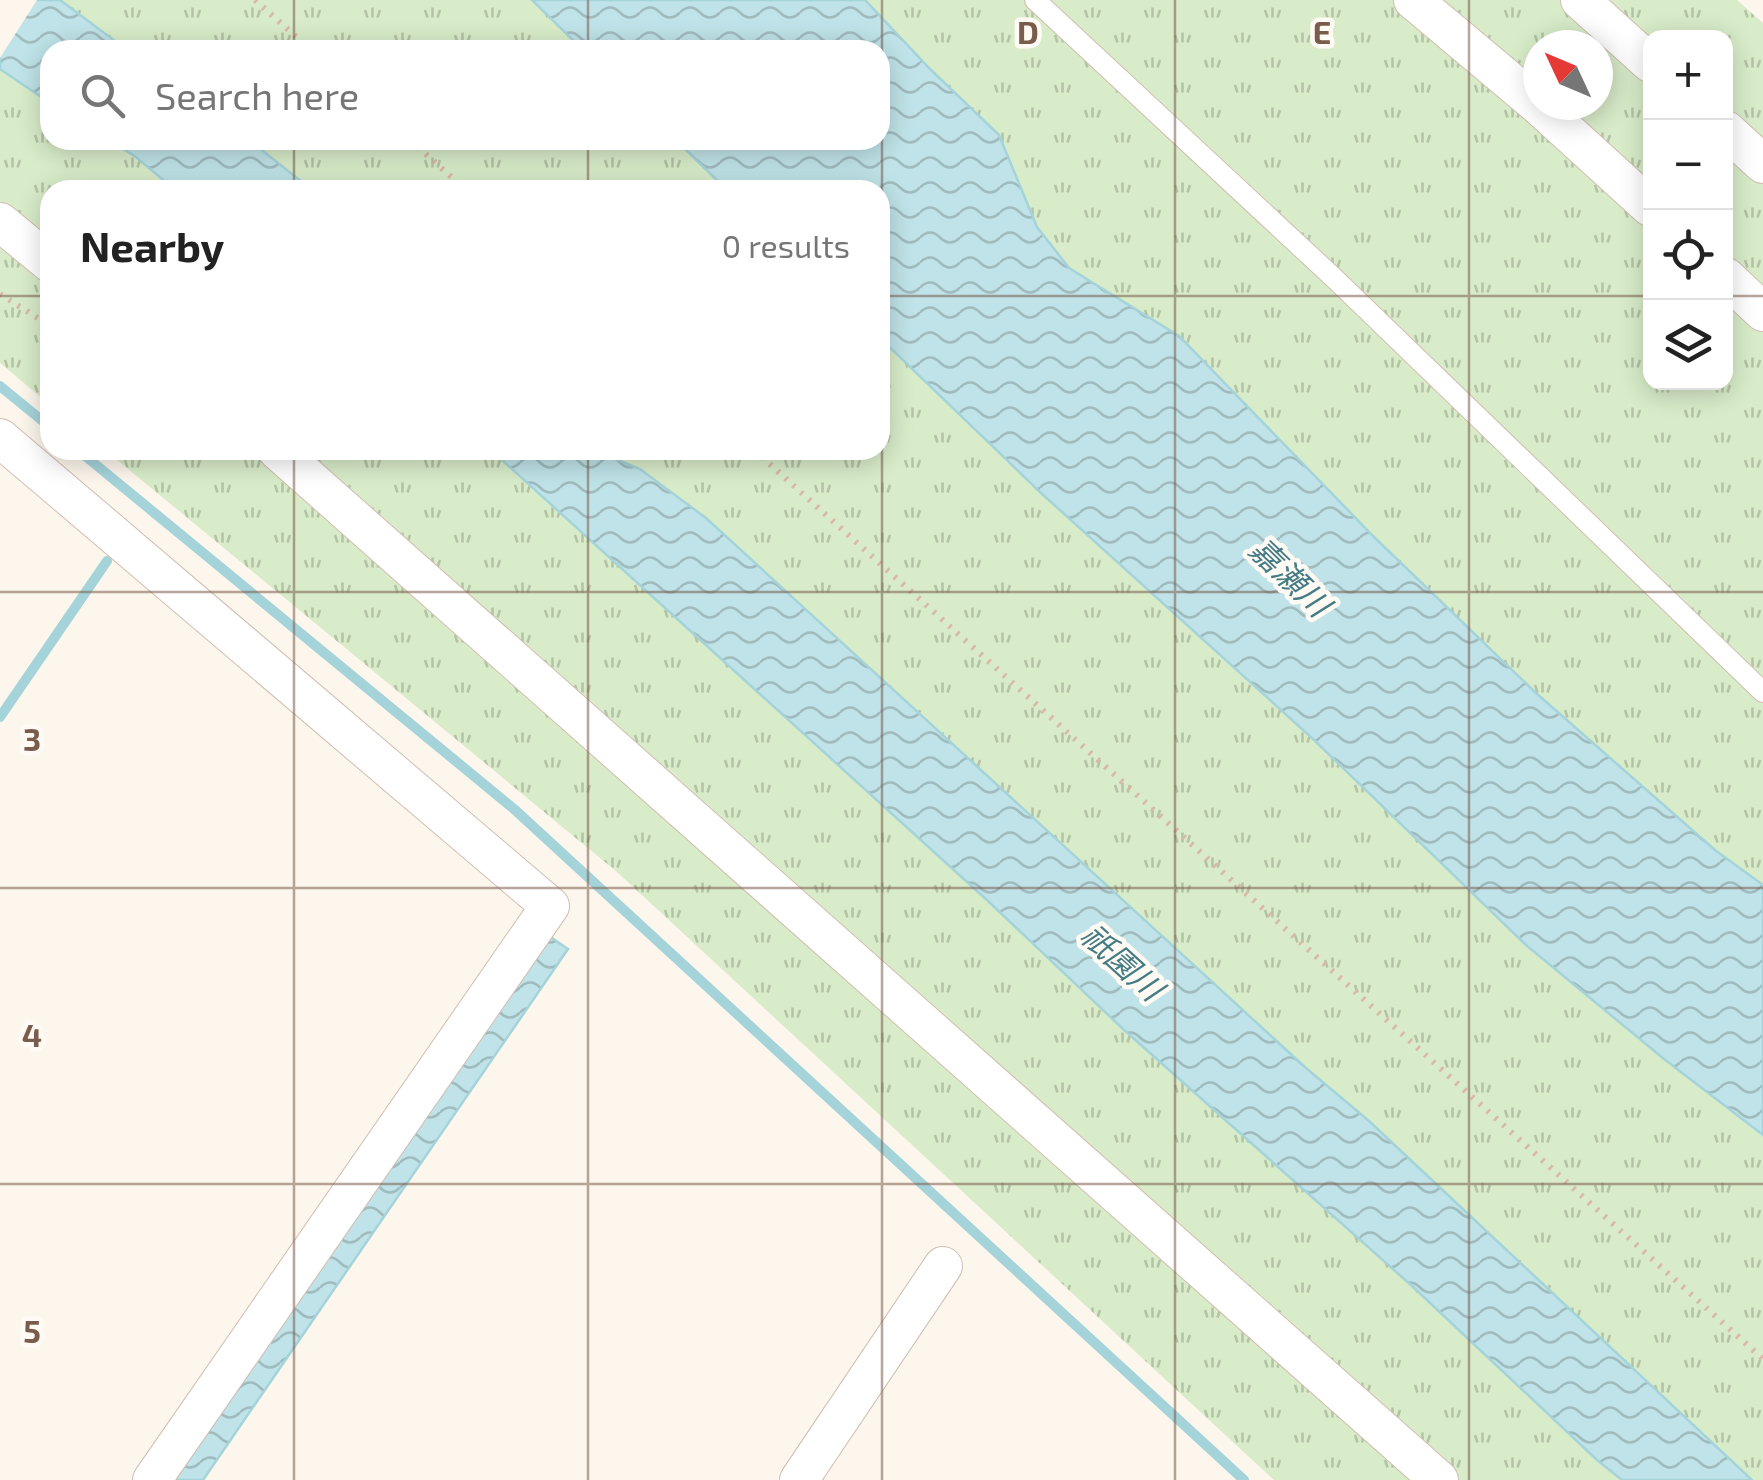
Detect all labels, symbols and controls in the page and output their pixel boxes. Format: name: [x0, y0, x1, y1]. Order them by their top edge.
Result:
text: D: [1017, 12, 1039, 50]
text: E: [1313, 12, 1331, 50]
north arrow: [1523, 30, 1613, 120]
map controls: [1643, 30, 1733, 390]
button: +: [1643, 30, 1733, 120]
search box: [40, 40, 890, 150]
icon: search: [75, 68, 130, 123]
text: Search here: [155, 72, 359, 118]
button: −: [1643, 120, 1733, 210]
button: locate: [1643, 210, 1733, 300]
text: Nearby: [80, 220, 224, 270]
text: 0 results: [722, 226, 850, 264]
button: layers: [1643, 300, 1733, 390]
water label: 嘉瀬川: [1243, 529, 1341, 625]
text: 3: [23, 719, 41, 757]
water label: 祇園川: [1075, 915, 1174, 1009]
text: 4: [22, 1015, 42, 1053]
text: 5: [23, 1311, 41, 1349]

